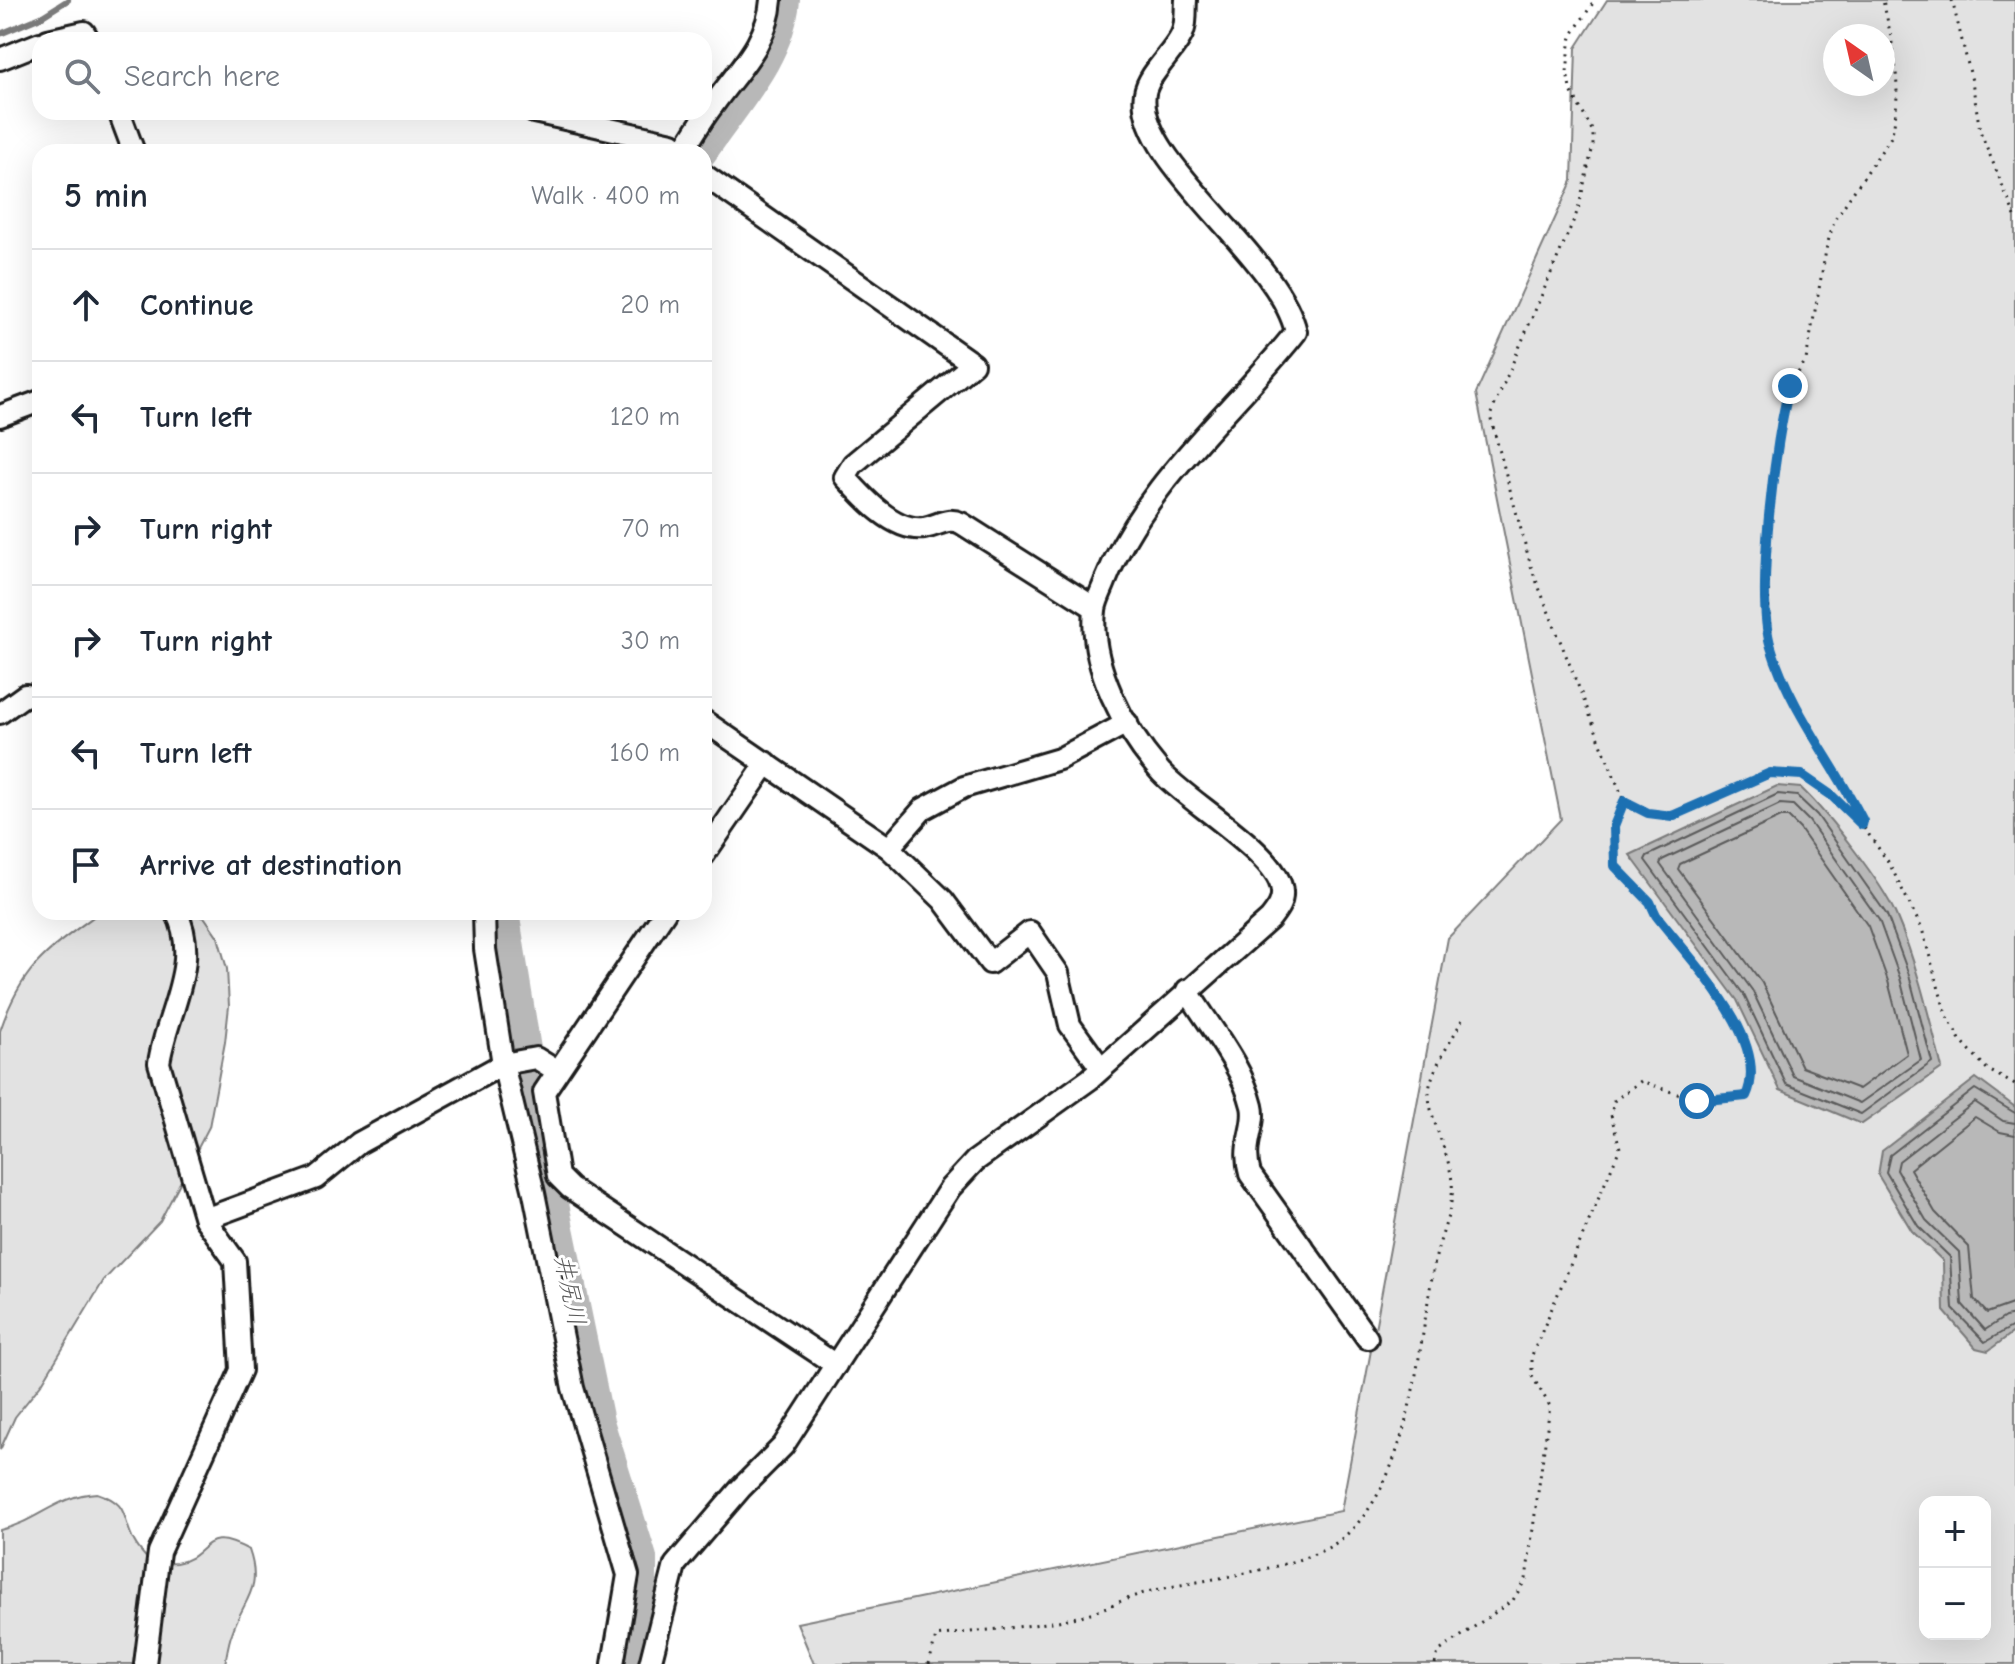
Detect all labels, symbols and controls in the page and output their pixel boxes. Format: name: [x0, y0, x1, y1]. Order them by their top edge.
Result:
north arrow: [1823, 24, 1895, 96]
search box: [32, 32, 712, 120]
icon: search: [60, 54, 104, 98]
text: Search here: [124, 59, 280, 94]
text: 5 min: [64, 176, 148, 216]
text: Walk · 400 m: [531, 181, 680, 211]
icon: ahead: [64, 283, 108, 327]
text: Continue: [140, 288, 254, 323]
text: 20 m: [620, 290, 680, 320]
route end: [1772, 368, 1808, 404]
icon: left: [64, 395, 108, 439]
text: Turn left: [140, 400, 252, 435]
text: 120 m: [610, 402, 680, 432]
icon: right: [64, 507, 108, 551]
text: Turn right: [140, 512, 272, 547]
text: 70 m: [622, 514, 680, 544]
icon: right: [64, 619, 108, 663]
text: Turn right: [140, 624, 272, 659]
text: 30 m: [621, 626, 680, 656]
icon: left: [64, 731, 108, 775]
text: Turn left: [140, 736, 252, 771]
text: 160 m: [610, 738, 680, 768]
icon: arrive: [64, 843, 108, 887]
text: Arrive at destination: [140, 848, 402, 883]
route start: [1679, 1083, 1715, 1119]
water label: 井尻川: [549, 1252, 591, 1328]
map controls: [1919, 1496, 1991, 1640]
button: +: [1919, 1496, 1991, 1568]
button: −: [1919, 1568, 1991, 1640]

